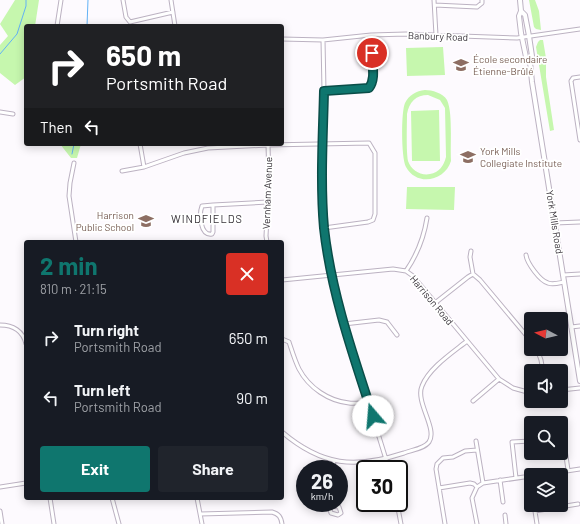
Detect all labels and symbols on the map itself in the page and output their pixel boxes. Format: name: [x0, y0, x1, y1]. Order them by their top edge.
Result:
street label: Banbury Road: [408, 29, 468, 43]
pin: [355, 36, 389, 70]
place label: École secondaire Étienne-Brûlé: [473, 53, 547, 77]
school or university icon: École secondaire Étienne-Brûlé: [452, 56, 470, 74]
place label: York Mills Collegiate Institute: [480, 145, 562, 169]
school or university icon: York Mills Collegiate Institute: [459, 148, 477, 166]
street label: Vernham Avenue: [260, 157, 274, 229]
street label: York Mills Road: [544, 189, 566, 255]
place label: Harrison Public School: [76, 209, 134, 233]
school or university icon: Harrison Public School: [137, 212, 155, 230]
district label: WINDFIELDS: [171, 212, 243, 225]
street label: Harrison Road: [408, 273, 456, 327]
north arrow: [524, 312, 568, 356]
position arrow: [352, 395, 394, 437]
speed limit sign: 30: [356, 460, 408, 512]

